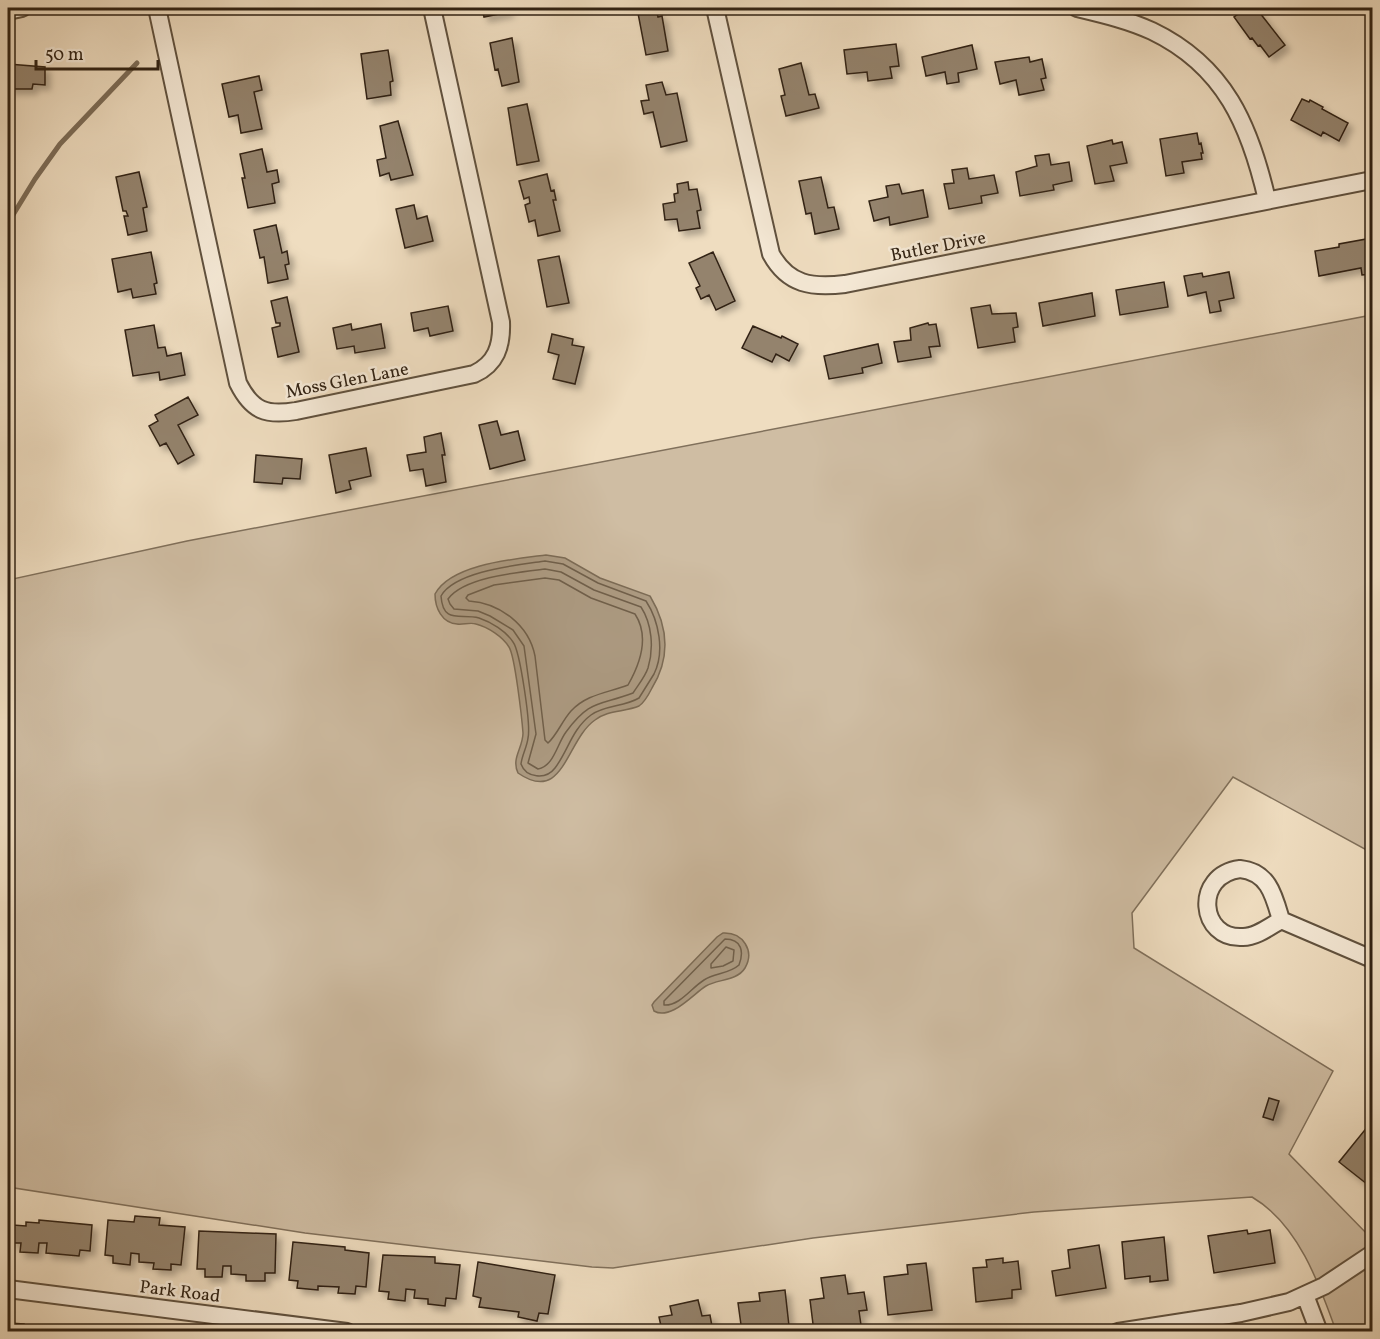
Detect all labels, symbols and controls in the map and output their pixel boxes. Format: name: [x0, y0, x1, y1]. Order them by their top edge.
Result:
scale bar: [36, 33, 158, 71]
text: 50 m: [45, 43, 84, 68]
street label: Butler Drive: [888, 226, 988, 269]
street label: Moss Glen Lane: [284, 357, 411, 406]
street label: Park Road: [138, 1275, 222, 1310]

